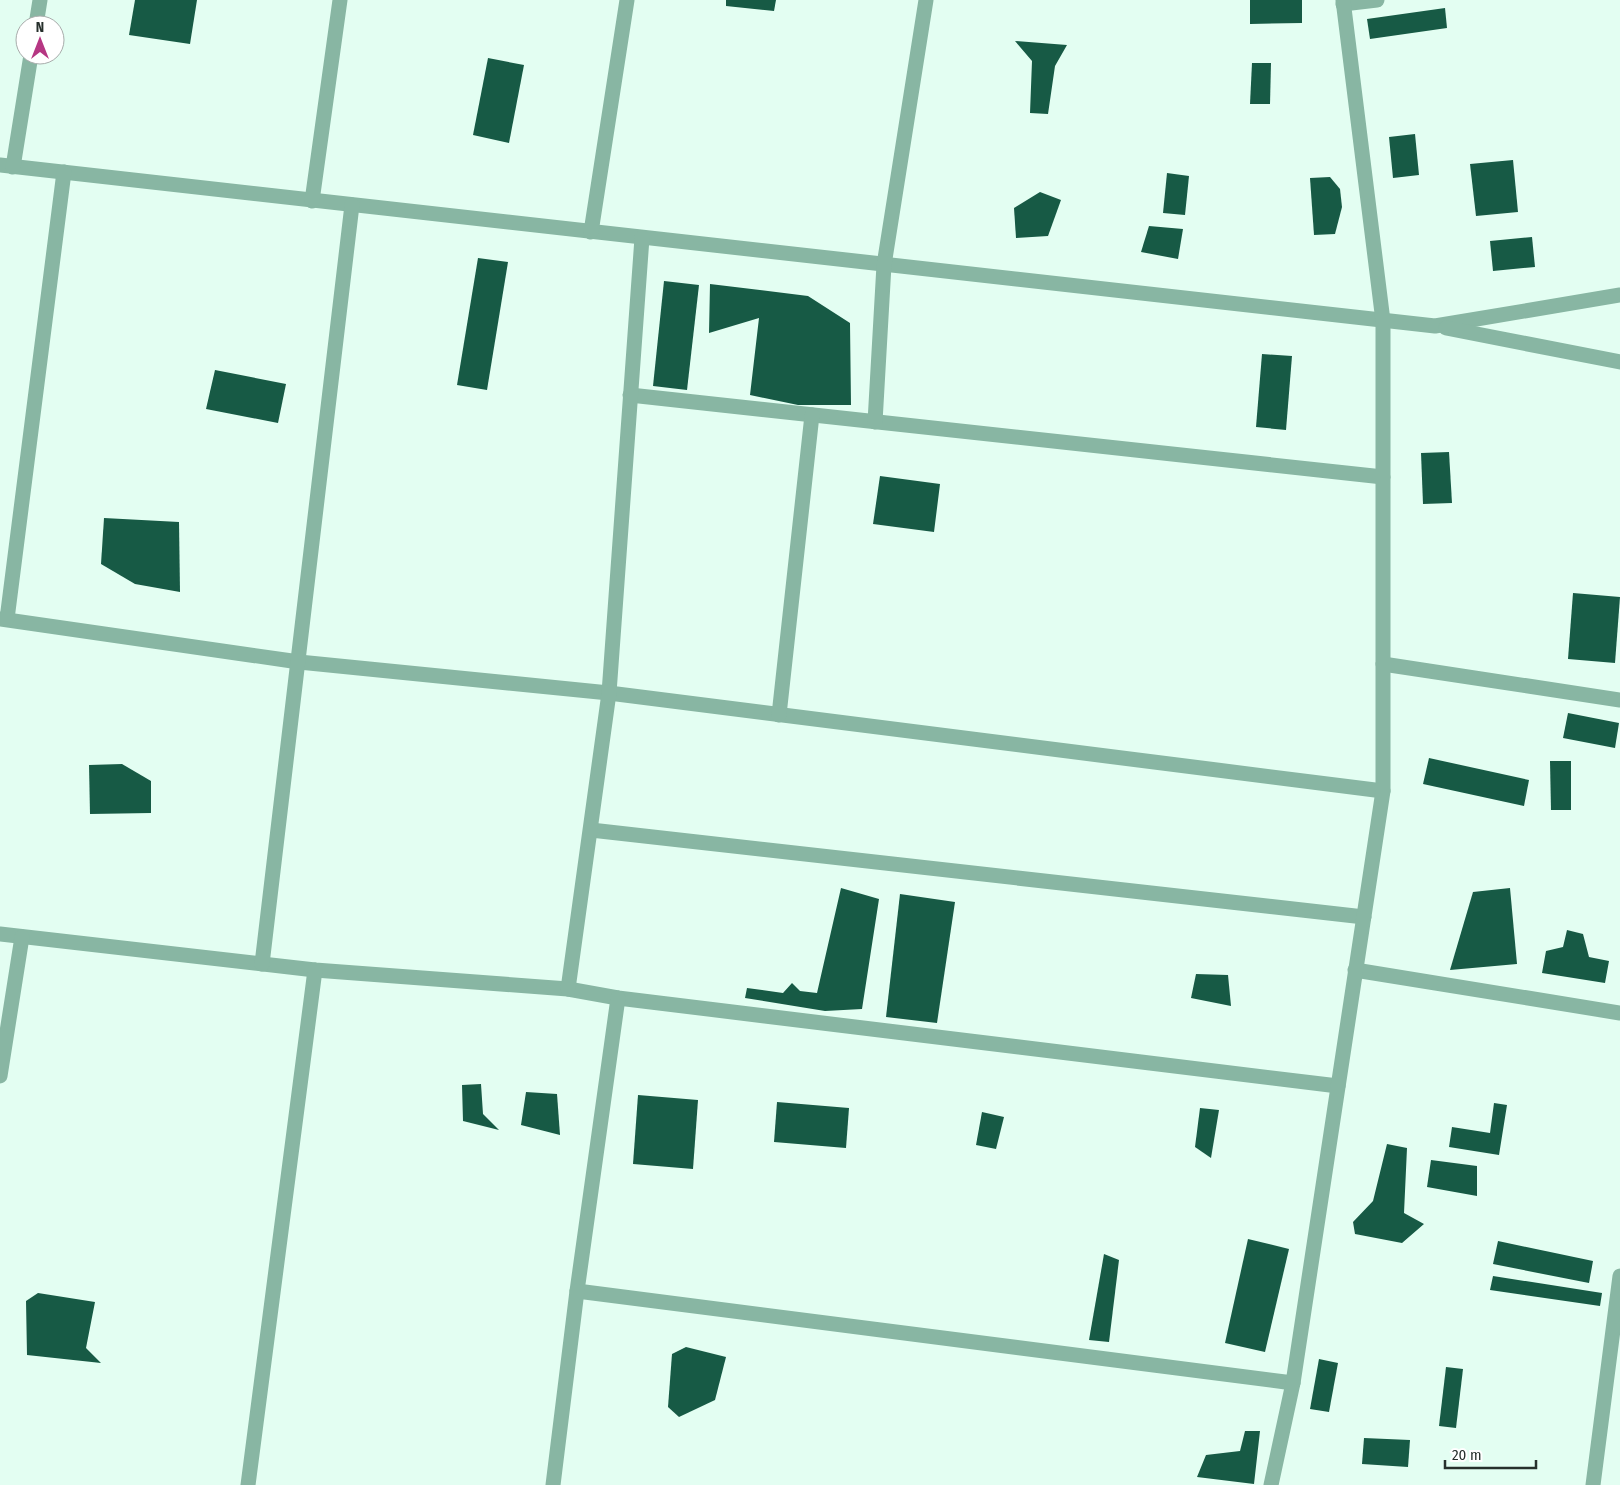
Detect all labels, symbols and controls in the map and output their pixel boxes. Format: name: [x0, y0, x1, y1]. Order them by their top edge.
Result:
north arrow: [15, 15, 65, 65]
text: N: [36, 19, 44, 36]
scale bar: [1445, 1438, 1536, 1470]
text: 20 m: [1452, 1446, 1482, 1464]

